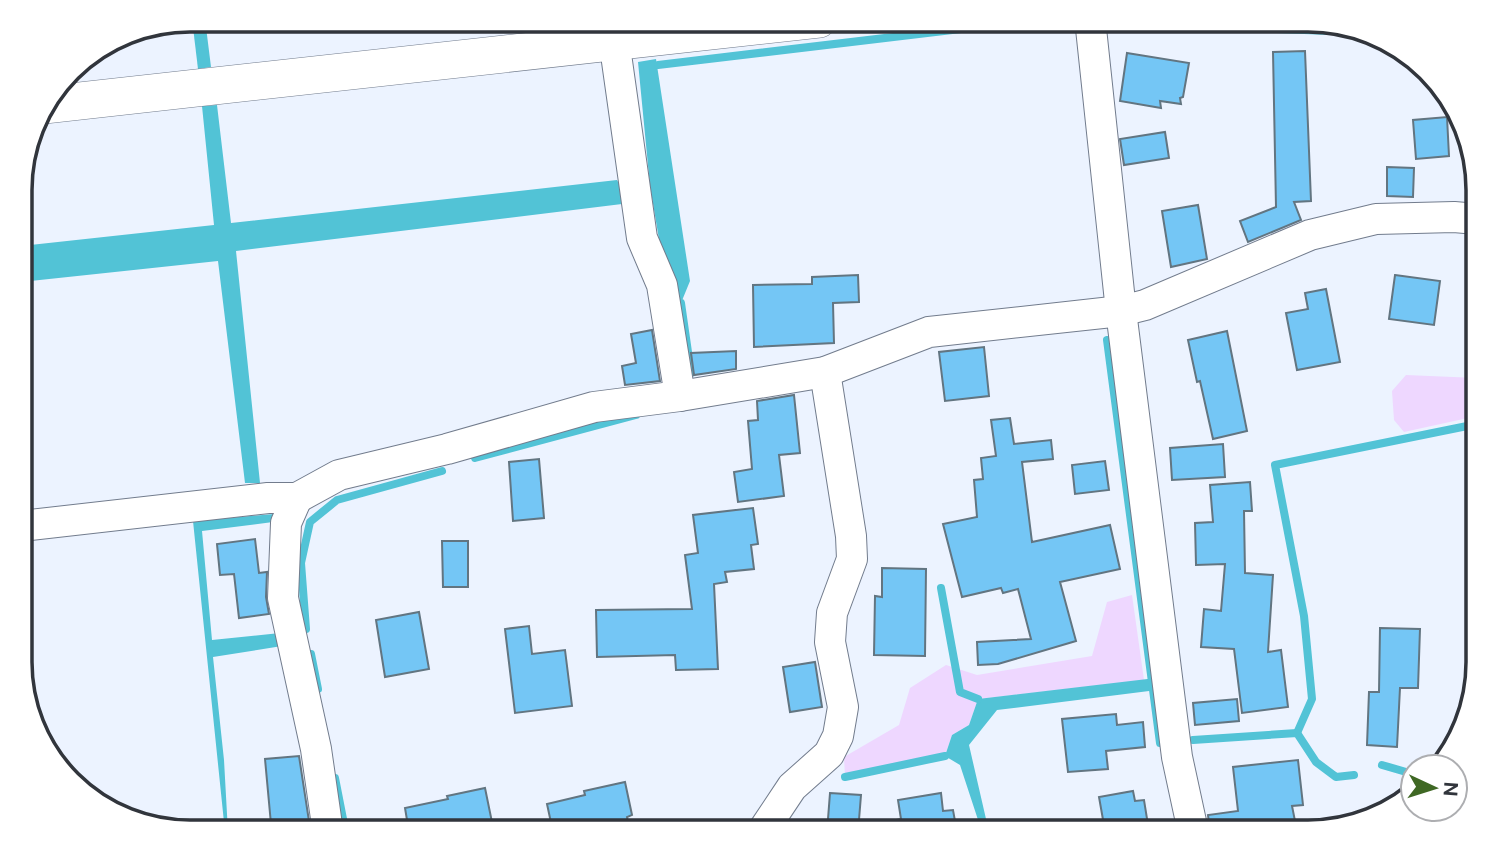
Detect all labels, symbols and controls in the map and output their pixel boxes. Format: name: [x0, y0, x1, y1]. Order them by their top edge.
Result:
north arrow: [1399, 753, 1469, 823]
text: N: [1439, 781, 1462, 797]

